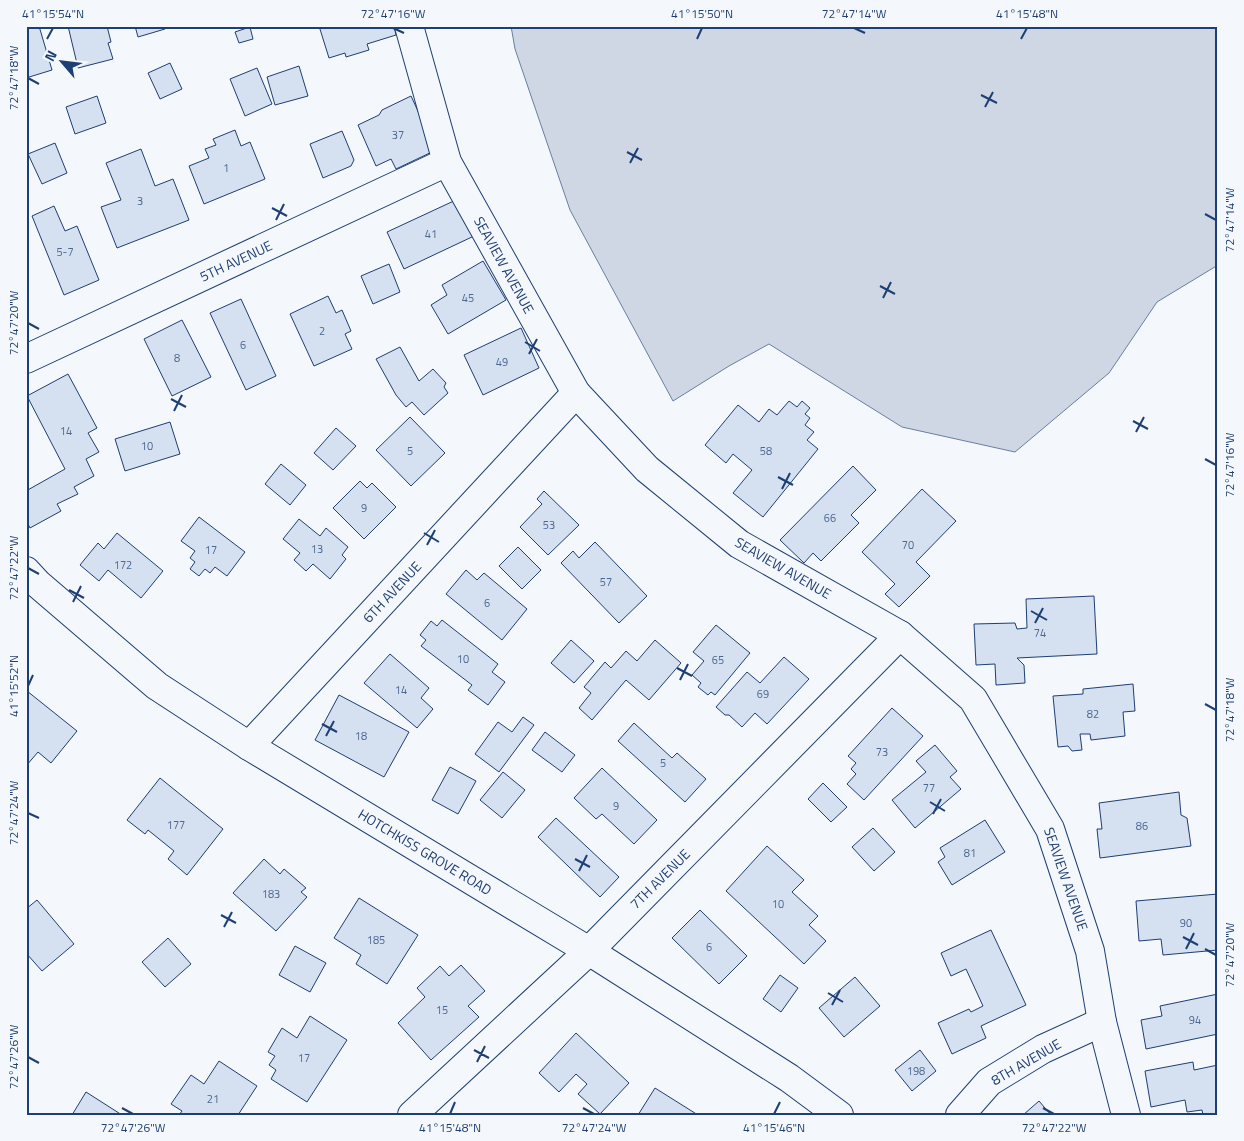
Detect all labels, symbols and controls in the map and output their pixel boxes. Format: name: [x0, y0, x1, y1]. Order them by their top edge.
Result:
text: 41°15'54"N: [22, 4, 84, 23]
text: 72°47'16"W: [361, 4, 426, 23]
text: 41°15'50"N: [671, 4, 733, 23]
text: 72°47'14"W: [822, 4, 887, 23]
text: 41°15'48"N: [996, 4, 1058, 23]
north arrow: [38, 38, 88, 88]
text: 72°47'18"W: [4, 45, 23, 110]
text: N: [39, 46, 62, 65]
house number: 37: [392, 127, 404, 143]
house number: 1: [223, 160, 229, 176]
text: 72°47'14"W: [1220, 187, 1239, 252]
house number: 3: [137, 193, 143, 209]
street label: SEAVIEW AVENUE: [469, 212, 540, 317]
house number: 41: [425, 226, 437, 242]
street label: 5TH AVENUE: [196, 234, 276, 287]
house number: 5-7: [56, 244, 74, 260]
text: 72°47'20"W: [4, 290, 23, 355]
house number: 45: [462, 290, 474, 306]
house number: 2: [319, 323, 325, 339]
house number: 6: [240, 337, 246, 353]
house number: 8: [174, 350, 180, 366]
house number: 49: [496, 354, 508, 370]
house number: 14: [60, 423, 72, 439]
text: 72°47'16"W: [1220, 432, 1239, 497]
house number: 10: [141, 438, 153, 454]
house number: 5: [407, 443, 413, 459]
house number: 58: [760, 443, 772, 459]
house number: 9: [361, 500, 367, 516]
house number: 66: [824, 510, 836, 526]
house number: 53: [543, 517, 555, 533]
street label: SEAVIEW AVENUE: [731, 531, 836, 604]
text: 72°47'22"W: [4, 535, 23, 600]
house number: 70: [902, 537, 914, 553]
house number: 13: [311, 541, 323, 557]
house number: 17: [205, 542, 217, 558]
street label: 6TH AVENUE: [357, 556, 426, 627]
house number: 172: [114, 557, 132, 573]
house number: 57: [600, 574, 612, 590]
house number: 6: [484, 595, 490, 611]
house number: 74: [1034, 625, 1046, 641]
house number: 10: [457, 651, 469, 667]
house number: 65: [712, 652, 724, 668]
text: 41°15'52"N: [4, 655, 23, 717]
text: 72°47'18"W: [1220, 677, 1239, 742]
house number: 14: [395, 682, 407, 698]
house number: 69: [757, 686, 769, 702]
house number: 82: [1087, 706, 1099, 722]
house number: 18: [355, 728, 367, 744]
house number: 73: [876, 744, 888, 760]
house number: 5: [660, 755, 666, 771]
text: 72°47'24"W: [4, 780, 23, 845]
house number: 77: [923, 780, 935, 796]
house number: 9: [613, 798, 619, 814]
street label: HOTCHKISS GROVE ROAD: [354, 803, 496, 900]
house number: 177: [167, 817, 185, 833]
house number: 86: [1136, 818, 1148, 834]
street label: SEAVIEW AVENUE: [1039, 824, 1094, 934]
street label: 7TH AVENUE: [625, 844, 695, 914]
house number: 81: [964, 845, 976, 861]
house number: 183: [262, 886, 280, 902]
house number: 10: [772, 896, 784, 912]
house number: 90: [1180, 915, 1192, 931]
text: 72°47'20"W: [1220, 922, 1239, 987]
house number: 185: [367, 932, 385, 948]
house number: 6: [706, 939, 712, 955]
house number: 15: [436, 1002, 448, 1018]
house number: 94: [1189, 1012, 1201, 1028]
text: 72°47'26"W: [4, 1024, 23, 1089]
street label: 8TH AVENUE: [987, 1033, 1065, 1090]
house number: 17: [298, 1050, 310, 1066]
house number: 198: [907, 1063, 925, 1079]
house number: 21: [207, 1091, 219, 1107]
text: 72°47'26"W: [101, 1118, 166, 1137]
text: 41°15'48"N: [419, 1118, 481, 1137]
text: 72°47'24"W: [562, 1118, 627, 1137]
text: 41°15'46"N: [743, 1118, 805, 1137]
text: 72°47'22"W: [1022, 1118, 1087, 1137]

